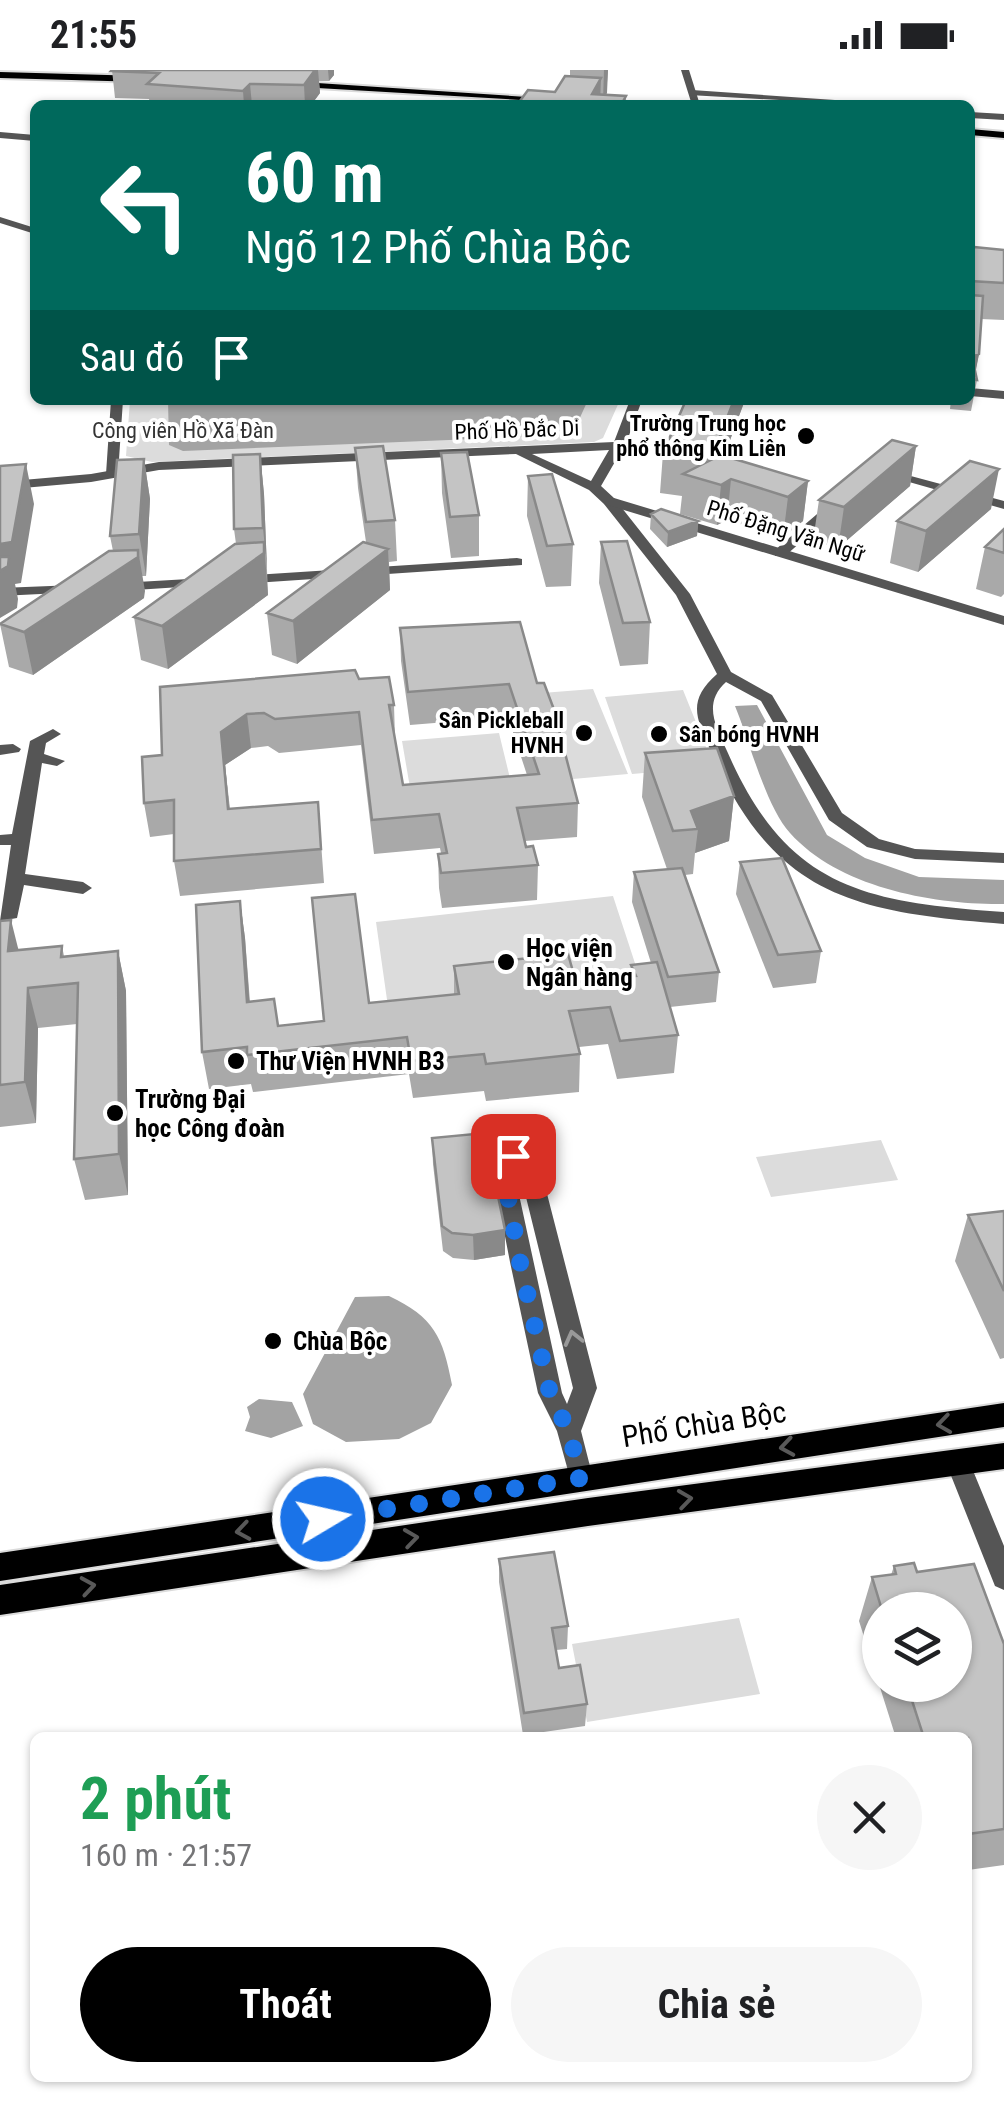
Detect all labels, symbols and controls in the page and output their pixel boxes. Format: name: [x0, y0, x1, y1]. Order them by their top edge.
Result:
text: 21:55: [50, 13, 137, 57]
text: 60 m: [245, 137, 384, 219]
icon: left: [80, 140, 210, 270]
text: Ngõ 12 Phố Chùa Bộc: [245, 221, 631, 274]
icon: arrive: [204, 330, 259, 385]
text: Sau đó: [80, 336, 184, 380]
place label: Trường Trung học phổ thông Kim Liên: [616, 411, 786, 461]
street label: Phố Hồ Đắc Di: [454, 415, 580, 445]
park label: Công viên Hồ Xã Đàn: [92, 418, 274, 443]
marker: Trường Trung học phổ thông Kim Liên: [795, 425, 817, 447]
street label: Phố Đặng Văn Ngữ: [704, 495, 869, 567]
place label: Sân Pickleball HVNH: [439, 708, 564, 758]
marker: Sân Pickleball HVNH: [573, 722, 595, 744]
place label: Sân bóng HVNH: [679, 722, 819, 747]
marker: Sân bóng HVNH: [648, 723, 670, 745]
place label: Học viện Ngân hàng: [526, 934, 633, 992]
marker: Học viện Ngân hàng: [495, 951, 517, 973]
place label: Thư Viện HVNH B3: [256, 1047, 445, 1076]
marker: Thư Viện HVNH B3: [225, 1050, 247, 1072]
place label: Trường Đại học Công đoàn: [135, 1085, 285, 1143]
marker: Trường Đại học Công đoàn: [104, 1102, 126, 1124]
pin: [471, 1114, 556, 1199]
icon: arrive: [486, 1129, 541, 1184]
place label: Chùa Bộc: [293, 1327, 387, 1356]
marker: Chùa Bộc: [262, 1330, 284, 1352]
one-way arrow: [564, 1330, 585, 1347]
street label: Phố Chùa Bộc: [619, 1394, 789, 1454]
one-way arrow: [935, 1412, 952, 1433]
one-way arrow: [779, 1435, 795, 1456]
position arrow: [271, 1467, 375, 1571]
one-way arrow: [677, 1489, 693, 1510]
one-way arrow: [235, 1520, 251, 1541]
one-way arrow: [402, 1529, 419, 1550]
one-way arrow: [80, 1577, 96, 1598]
map controls: [862, 1592, 972, 1702]
button: layers: [862, 1592, 972, 1702]
text: 2 phút: [80, 1763, 231, 1834]
button: close: [817, 1765, 922, 1870]
text: 160 m · 21:57: [80, 1836, 252, 1874]
button: Thoát: [80, 1947, 491, 2062]
button: Chia sẻ: [511, 1947, 922, 2062]

